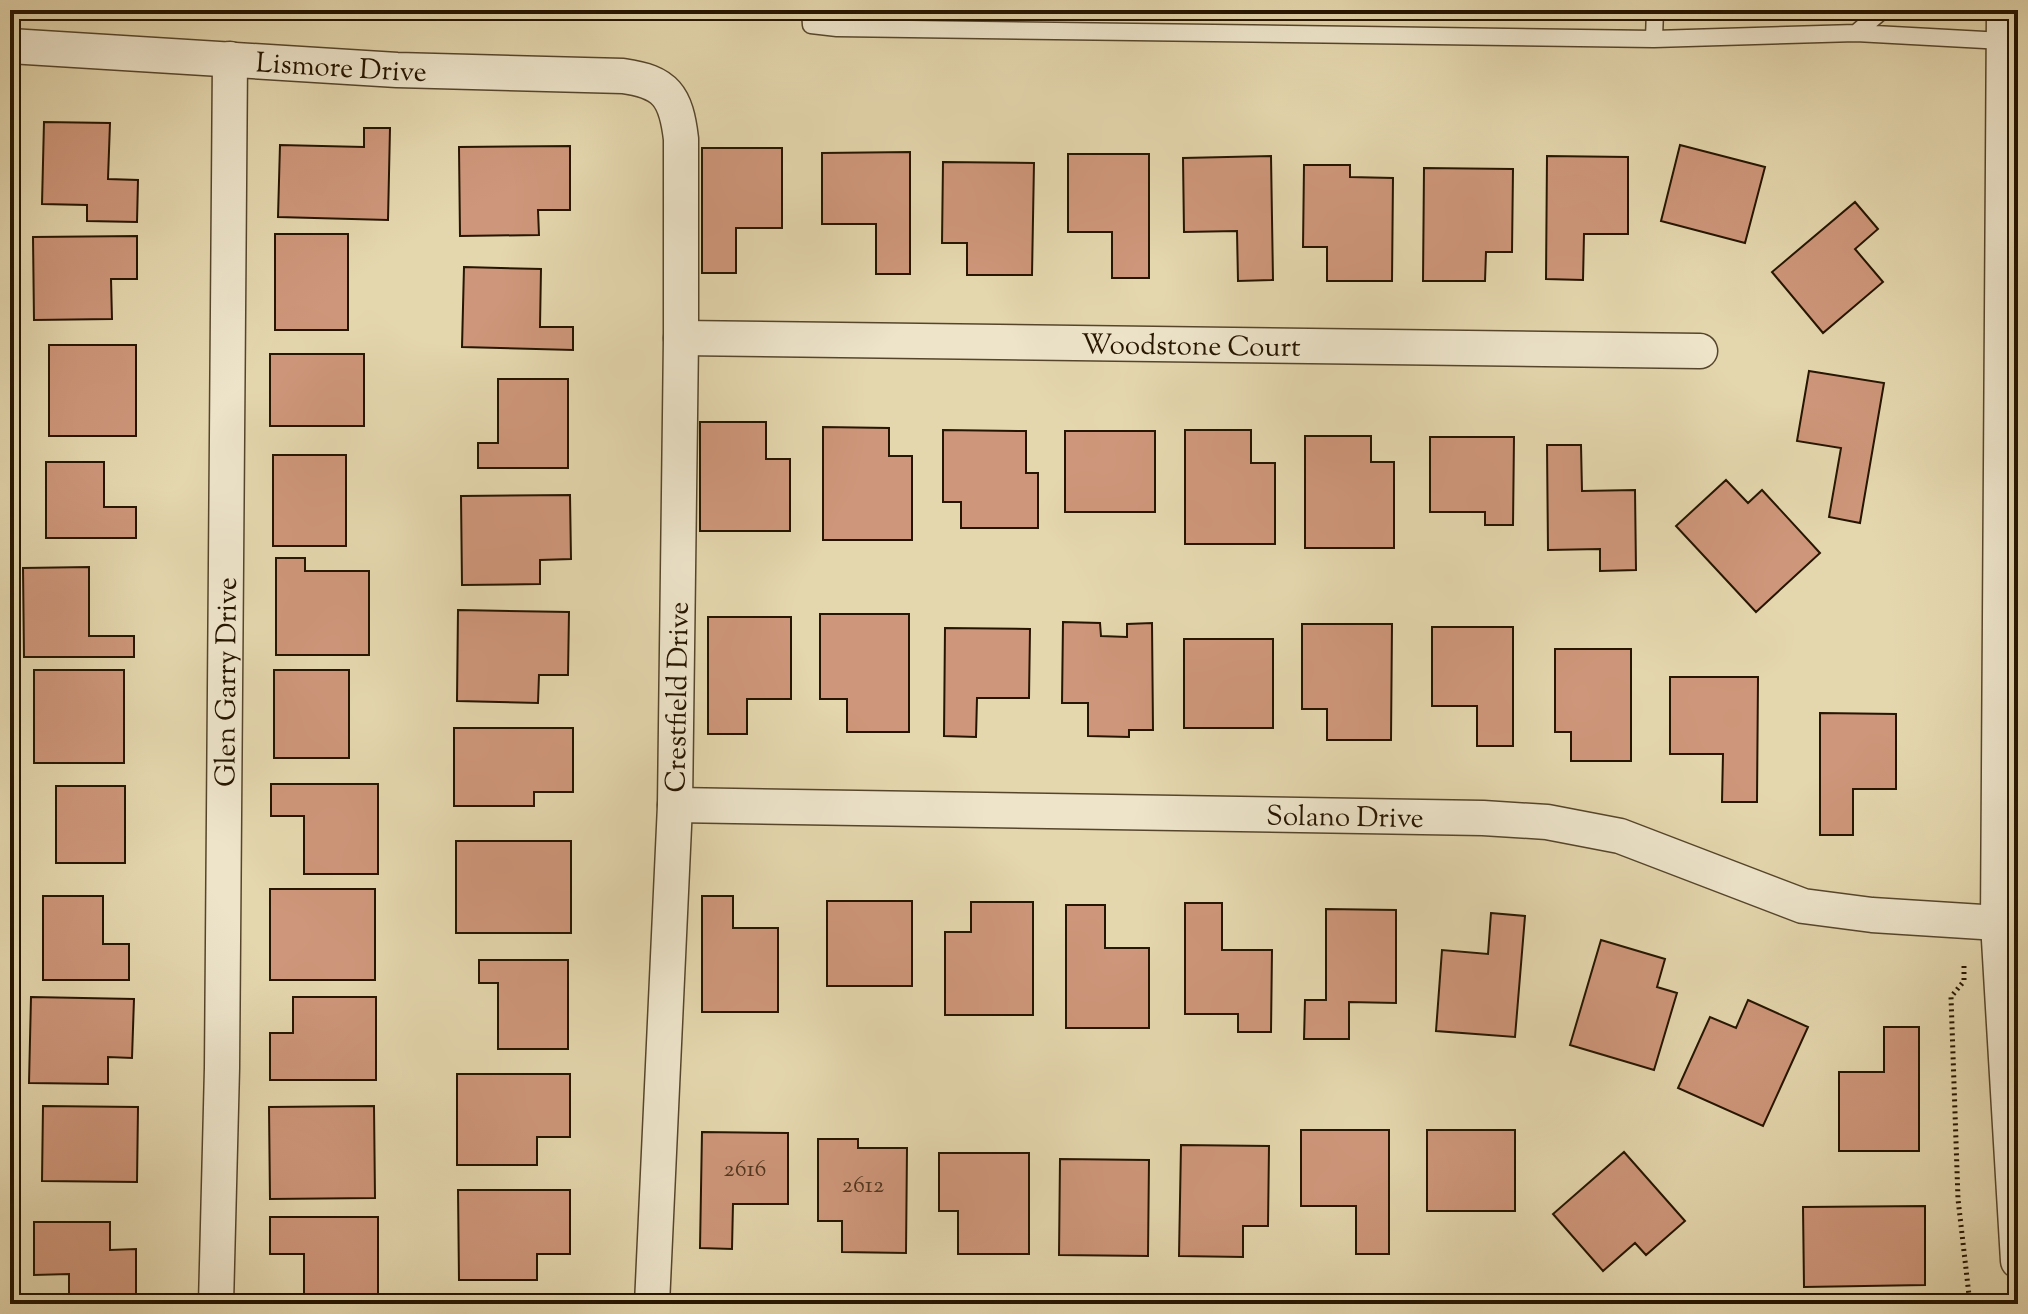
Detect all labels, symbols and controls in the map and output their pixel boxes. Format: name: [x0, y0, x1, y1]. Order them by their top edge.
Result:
street label: Lismore Drive: [255, 44, 427, 94]
street label: Woodstone Court: [1081, 326, 1301, 369]
street label: Glen Garry Drive: [207, 577, 249, 787]
street label: Crestfield Drive: [657, 601, 701, 793]
street label: Solano Drive: [1266, 798, 1424, 840]
house number: 2616: [723, 1153, 767, 1187]
house number: 2612: [842, 1169, 884, 1203]

